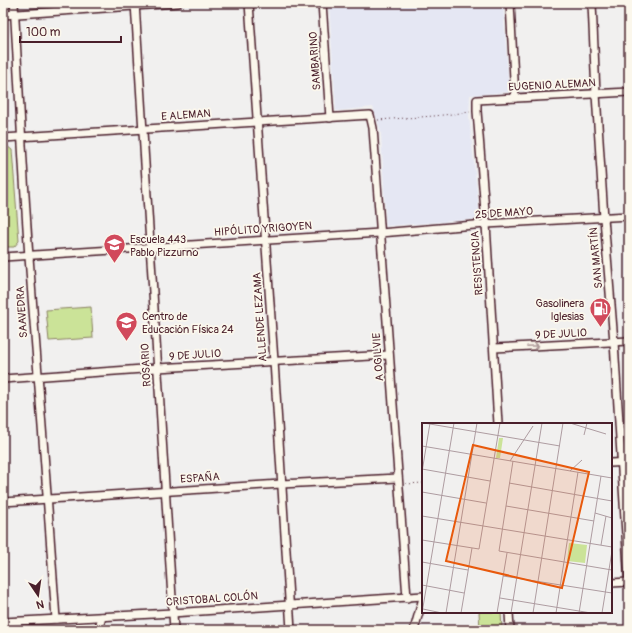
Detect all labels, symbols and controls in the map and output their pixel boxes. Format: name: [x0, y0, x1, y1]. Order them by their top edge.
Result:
scale bar: [20, 18, 121, 44]
text: 100 m: [26, 25, 61, 40]
street label: SAMBARINO: [306, 31, 324, 91]
street label: EUGENIO ALEMAN: [508, 76, 596, 94]
street label: E ALEMAN: [161, 107, 211, 123]
street label: 25 DE MAYO: [475, 204, 533, 222]
street label: HIPÓLITO YRIGOYEN: [213, 218, 312, 239]
street label: SAN MARTÍN: [587, 227, 605, 289]
street label: RESISTENCIA: [468, 230, 486, 296]
school or university icon: Escuela 443 Pablo Pizzurno: [101, 232, 127, 265]
place label: Escuela 443 Pablo Pizzurno: [130, 233, 198, 259]
street label: ALLENDE LEZAMA: [250, 272, 270, 362]
street label: SAAVEDRA: [14, 286, 30, 338]
fuel station icon: Gasolinera Iglesias: [587, 296, 613, 329]
place label: Gasolinera Iglesias: [536, 297, 584, 323]
school or university icon: Centro de Educación Física 24: [114, 309, 140, 342]
place label: Centro de Educación Física 24: [142, 310, 234, 336]
street label: 9 DE JULIO: [535, 326, 587, 342]
street label: A OGILVIE: [370, 332, 386, 382]
street label: ROSARIO: [138, 343, 154, 387]
one-way arrow: [526, 343, 539, 350]
street label: 9 DE JULIO: [169, 347, 221, 363]
inset map: [422, 423, 612, 613]
street label: ESPAÑA: [180, 470, 220, 486]
north arrow: [18, 575, 58, 615]
street label: CRISTOBAL COLÓN: [166, 588, 258, 609]
text: N: [35, 597, 45, 612]

